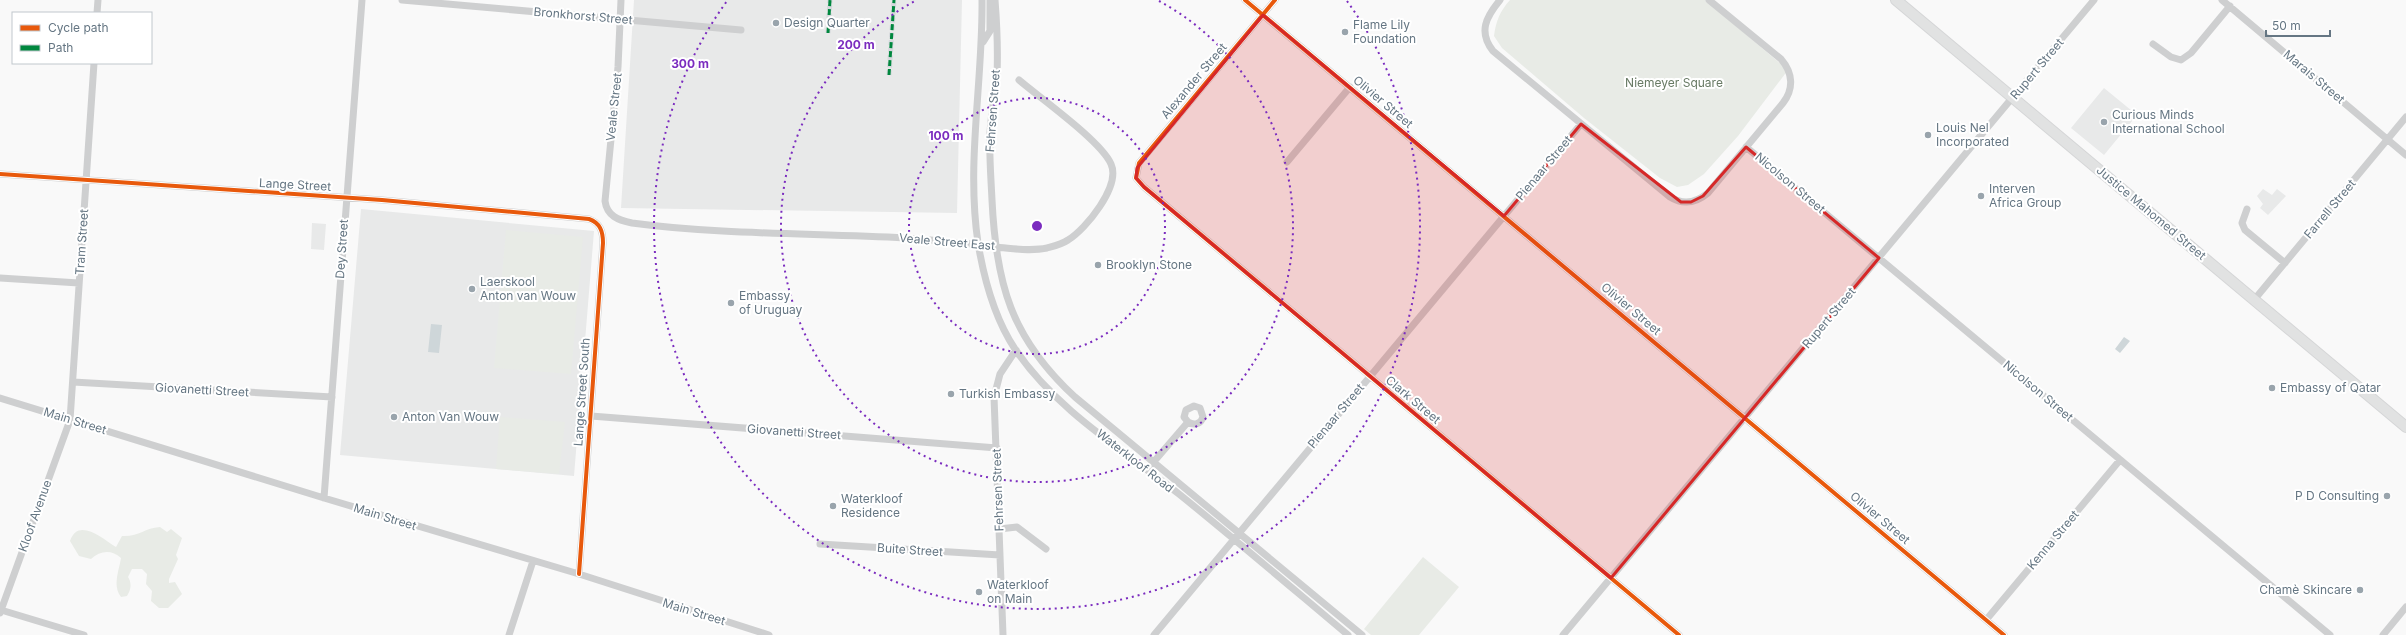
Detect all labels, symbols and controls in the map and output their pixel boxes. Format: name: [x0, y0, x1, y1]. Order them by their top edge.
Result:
street label: Bronkhorst Street: [533, 4, 633, 27]
legend: [12, 12, 152, 64]
scale bar: [2266, 12, 2330, 38]
place label: Design Quarter: [784, 15, 870, 30]
place label: Flame Lily Foundation: [1353, 17, 1416, 46]
marker: Design Quarter: [771, 18, 781, 28]
text: 50 m: [2272, 18, 2301, 33]
text: Cycle path: [48, 20, 109, 35]
marker: Flame Lily Foundation: [1340, 27, 1350, 37]
street label: Rupert Street: [2007, 35, 2067, 102]
text: 200 m: [837, 37, 875, 52]
text: Path: [48, 40, 73, 55]
street label: Alexander Street: [1158, 40, 1230, 122]
street label: Marais Street: [2281, 47, 2348, 107]
text: 300 m: [671, 56, 709, 71]
street label: Fehrsen Street: [982, 69, 1003, 153]
street label: Veale Street: [602, 72, 625, 142]
street label: Olivier Street: [1350, 72, 1416, 131]
park label: Niemeyer Square: [1625, 75, 1723, 90]
place label: Curious Minds International School: [2112, 107, 2225, 136]
marker: Curious Minds International School: [2099, 117, 2109, 127]
place label: Louis Nel Incorporated: [1936, 120, 2009, 149]
text: 100 m: [928, 128, 964, 143]
marker: Louis Nel Incorporated: [1923, 130, 1933, 140]
street label: Pienaar Street: [1512, 132, 1575, 203]
street label: Nicolson Street: [1752, 149, 1828, 216]
street label: Justice Mahomed Street: [2094, 162, 2209, 263]
street label: Lange Street: [259, 175, 332, 194]
street label: Farrell Street: [2301, 176, 2359, 241]
place label: Interven Africa Group: [1989, 181, 2061, 210]
marker: Interven Africa Group: [1976, 191, 1986, 201]
street label: Tram Street: [72, 208, 91, 275]
street label: Dey Street: [332, 219, 351, 279]
centre of rings: [1030, 219, 1044, 233]
street label: Veale Street East: [898, 230, 996, 253]
place label: Brooklyn Stone: [1106, 257, 1192, 272]
marker: Brooklyn Stone: [1093, 260, 1103, 270]
place label: Laerskool Anton van Wouw: [480, 274, 576, 303]
street label: Olivier Street: [1598, 279, 1664, 338]
marker: Laerskool Anton van Wouw: [467, 284, 477, 294]
street label: Rupert Street: [1799, 284, 1859, 351]
place label: Embassy of Uruguay: [739, 288, 803, 317]
marker: Embassy of Uruguay: [726, 298, 736, 308]
street label: Lange Street South: [570, 337, 593, 447]
street label: Nicolson Street: [2000, 357, 2076, 424]
street label: Clark Street: [1383, 372, 1444, 427]
street label: Giovanetti Street: [155, 380, 249, 399]
street label: Pienaar Street: [1304, 380, 1367, 451]
place label: Embassy of Qatar: [2280, 380, 2381, 395]
marker: Embassy of Qatar: [2267, 383, 2277, 393]
place label: Turkish Embassy: [959, 386, 1056, 401]
marker: Turkish Embassy: [946, 389, 956, 399]
street label: Main Street: [42, 404, 108, 437]
place label: Anton Van Wouw: [402, 409, 499, 424]
marker: Anton Van Wouw: [389, 412, 399, 422]
street label: Giovanetti Street: [747, 421, 842, 442]
street label: Waterkloof Road: [1094, 426, 1177, 495]
street label: Fehrsen Street: [989, 448, 1006, 532]
street label: Kloof Avenue: [15, 478, 54, 554]
street label: Olivier Street: [1847, 488, 1913, 547]
place label: P D Consulting: [2295, 488, 2379, 503]
place label: Waterkloof Residence: [841, 491, 903, 520]
marker: P D Consulting: [2382, 491, 2392, 501]
street label: Main Street: [352, 500, 418, 533]
marker: Waterkloof Residence: [828, 501, 838, 511]
street label: Kenna Street: [2023, 507, 2082, 572]
street label: Buite Street: [877, 540, 943, 559]
place label: Waterkloof on Main: [987, 577, 1049, 606]
place label: Chamè Skincare: [2259, 582, 2352, 597]
marker: Chamè Skincare: [2355, 585, 2365, 595]
marker: Waterkloof on Main: [974, 587, 984, 597]
street label: Main Street: [661, 595, 727, 628]

